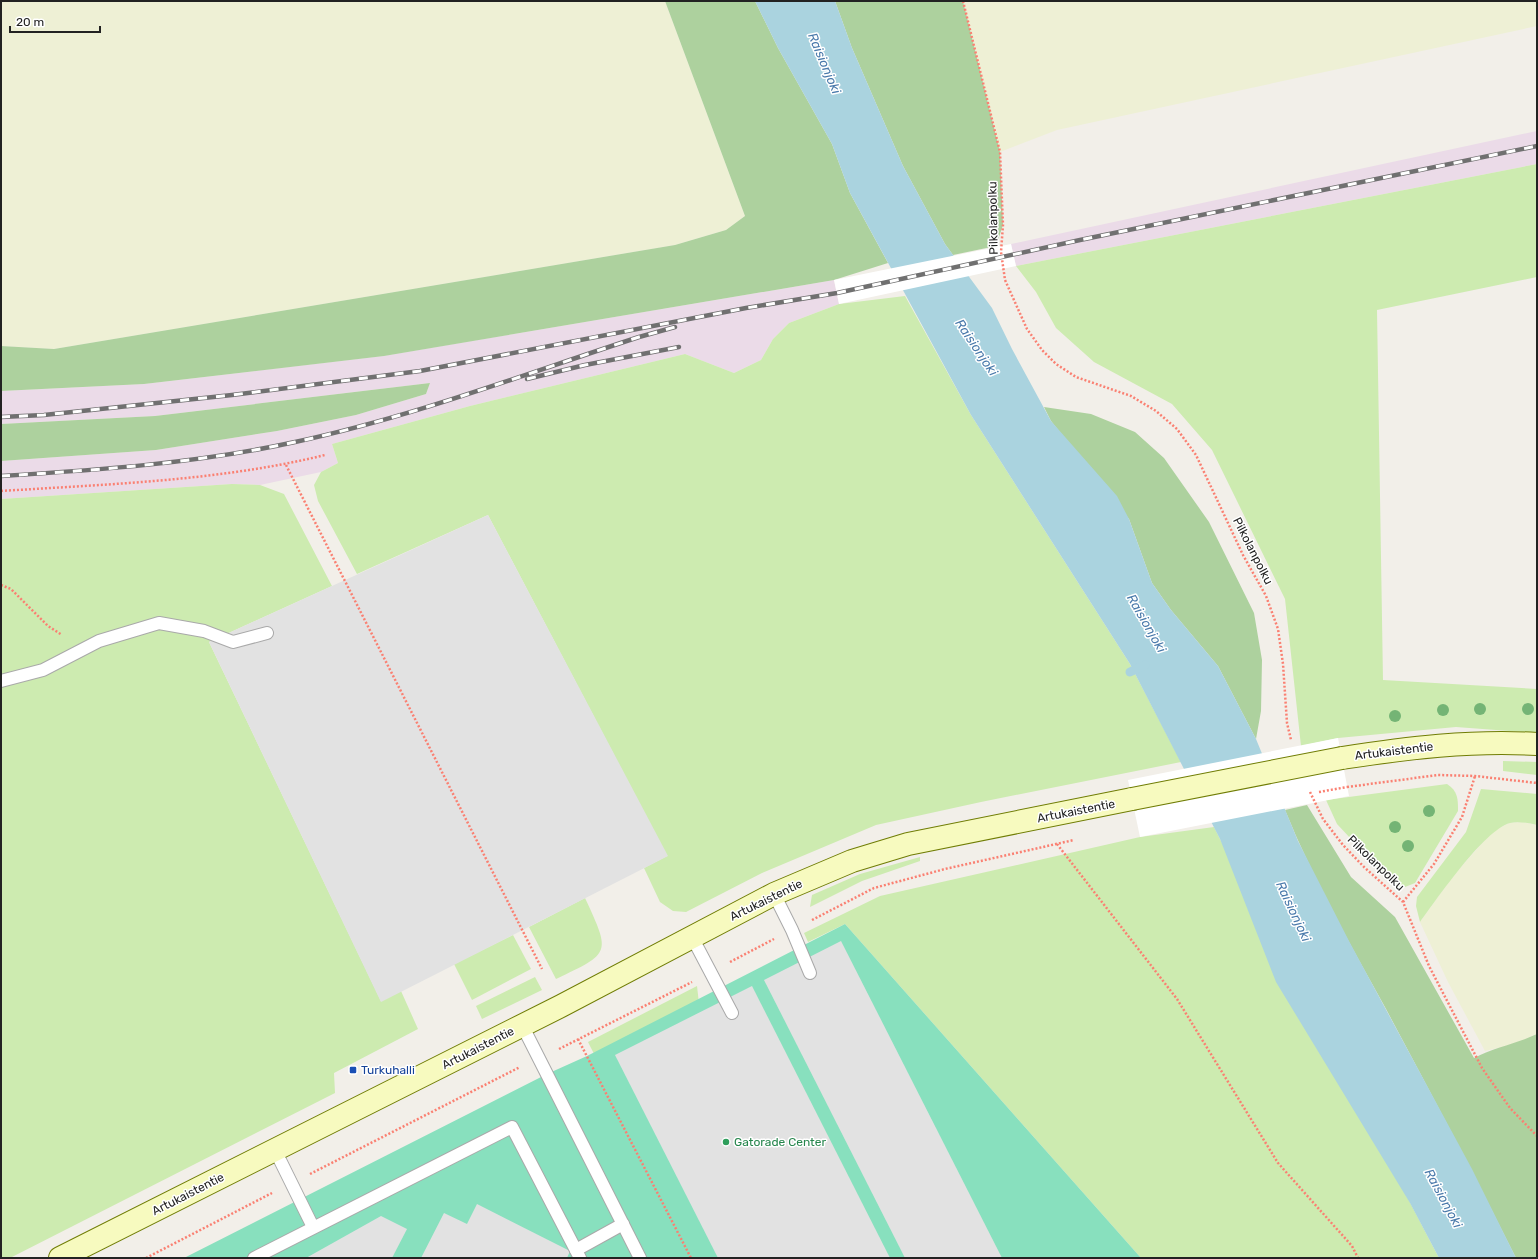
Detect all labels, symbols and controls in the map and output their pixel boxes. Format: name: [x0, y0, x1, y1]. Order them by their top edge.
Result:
scale bar: [10, 8, 100, 34]
text: 20 m: [16, 15, 44, 29]
water label: Raisionjoki: [805, 30, 844, 97]
street label: Pilkolanpolku: [985, 181, 1001, 255]
water label: Raisionjoki: [952, 316, 1001, 379]
street label: Pilkolanpolku: [1230, 515, 1276, 587]
water label: Raisionjoki: [1124, 591, 1170, 656]
street label: Artukaistentie: [1354, 739, 1434, 763]
street label: Artukaistentie: [1036, 797, 1116, 825]
street label: Pilkolanpolku: [1345, 832, 1407, 894]
street label: Artukaistentie: [727, 876, 805, 924]
water label: Raisionjoki: [1273, 879, 1314, 945]
street label: Artukaistentie: [440, 1024, 517, 1072]
place label: Turkuhalli: [361, 1063, 415, 1077]
marker: Turkuhalli: [348, 1065, 358, 1075]
place label: Gatorade Center: [734, 1135, 827, 1149]
marker: Gatorade Center: [721, 1137, 731, 1147]
water label: Raisionjoki: [1422, 1166, 1466, 1231]
street label: Artukaistentie: [150, 1170, 227, 1218]

